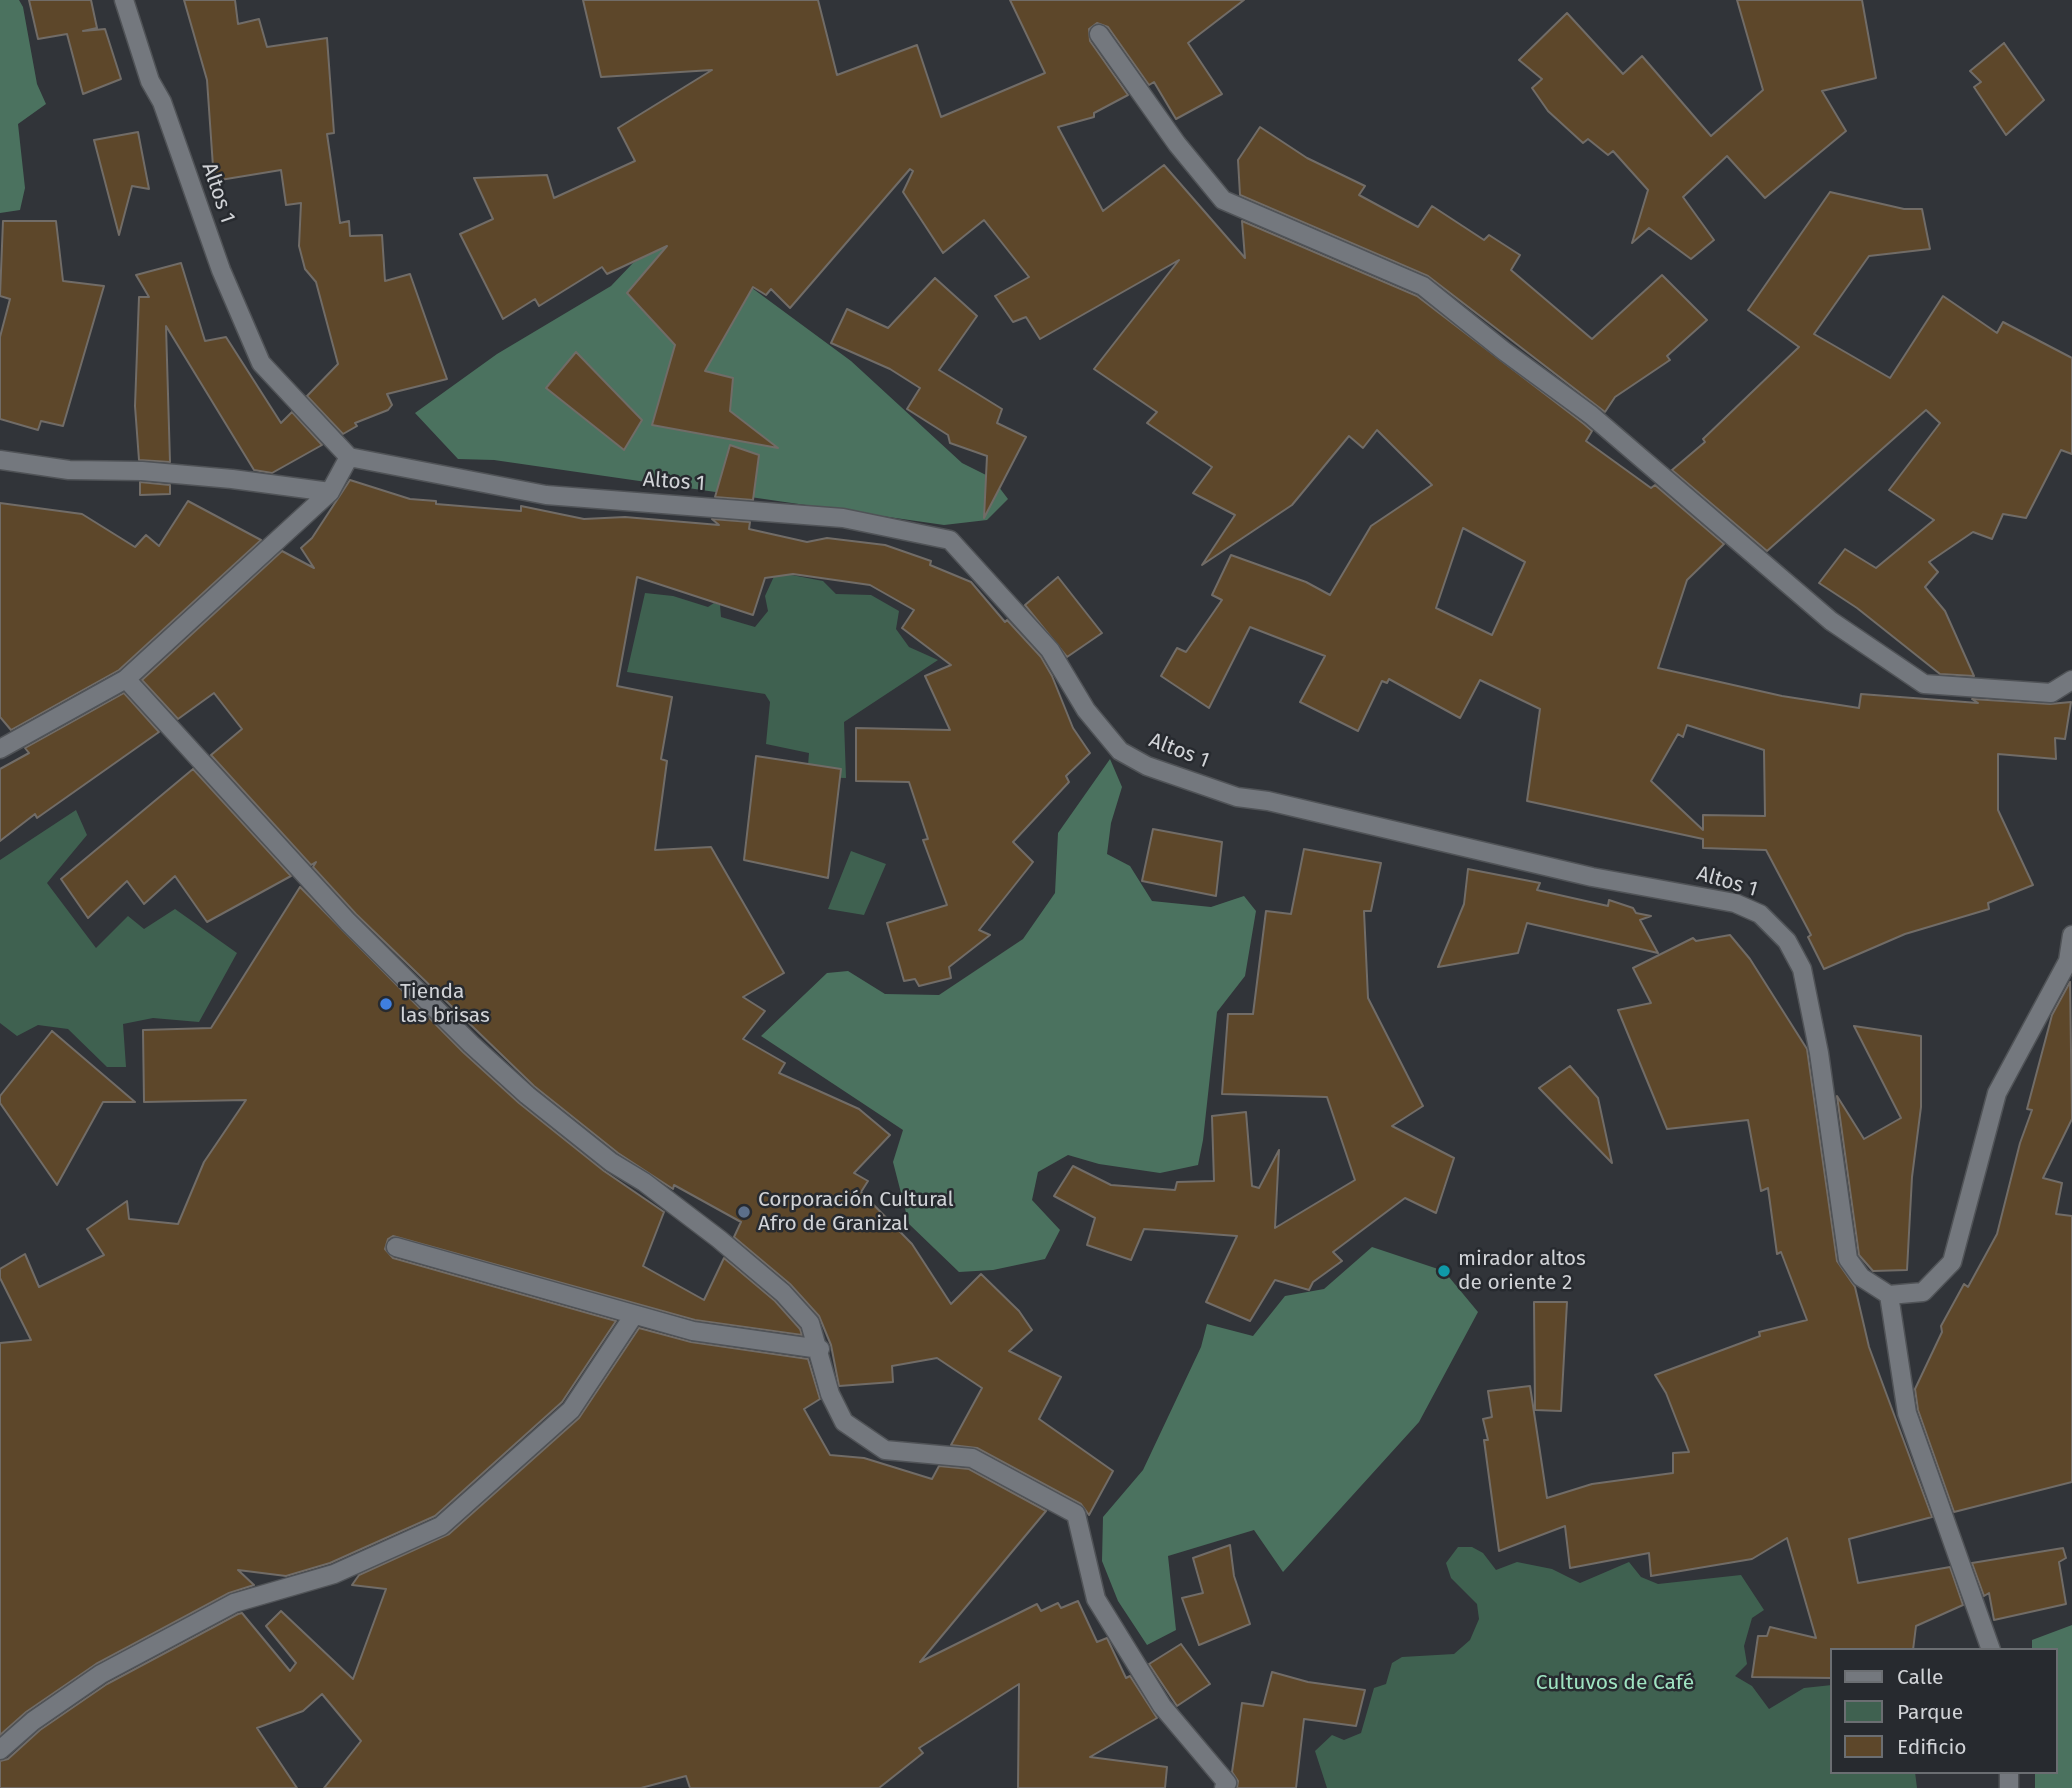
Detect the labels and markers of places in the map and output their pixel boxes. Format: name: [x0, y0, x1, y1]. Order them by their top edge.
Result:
place label: Tienda las brisas: [400, 979, 490, 1029]
marker: Tienda las brisas: [378, 996, 394, 1012]
place label: Corporación Cultural Afro de Granizal: [758, 1187, 954, 1237]
marker: Corporación Cultural Afro de Granizal: [736, 1204, 752, 1220]
place label: mirador altos de oriente 2: [1458, 1246, 1586, 1296]
marker: mirador altos de oriente 2: [1436, 1263, 1452, 1279]

